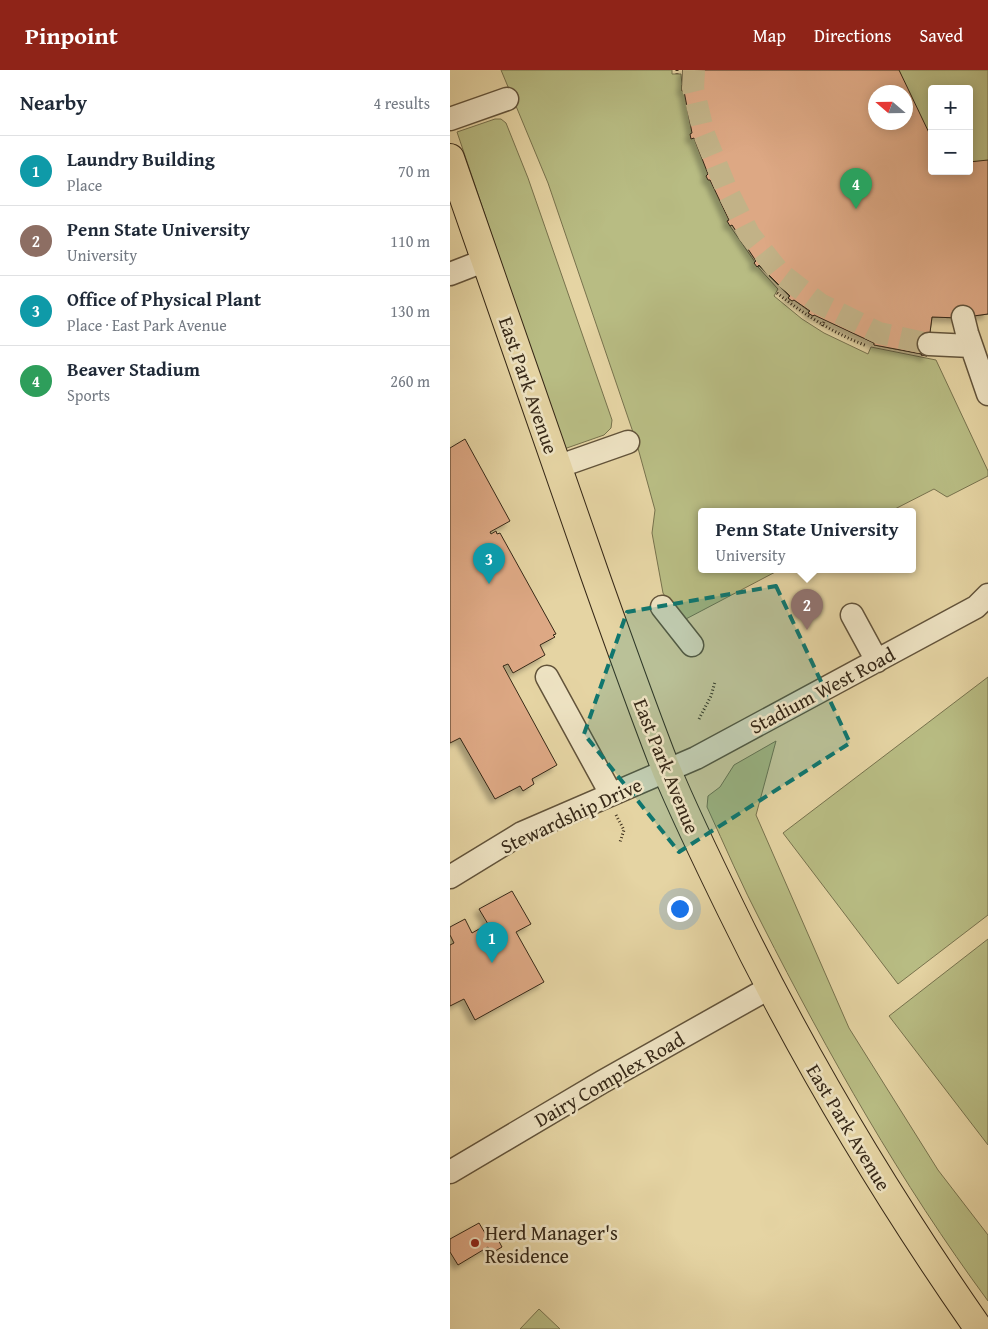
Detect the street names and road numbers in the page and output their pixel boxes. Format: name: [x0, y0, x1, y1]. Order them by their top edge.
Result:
street label: East Park Avenue: [492, 312, 566, 458]
street label: Stadium West Road: [744, 639, 900, 741]
street label: East Park Avenue: [627, 694, 707, 838]
street label: Stewardship Drive: [495, 769, 647, 861]
street label: Dairy Complex Road: [528, 1024, 690, 1134]
street label: East Park Avenue: [800, 1058, 898, 1196]

